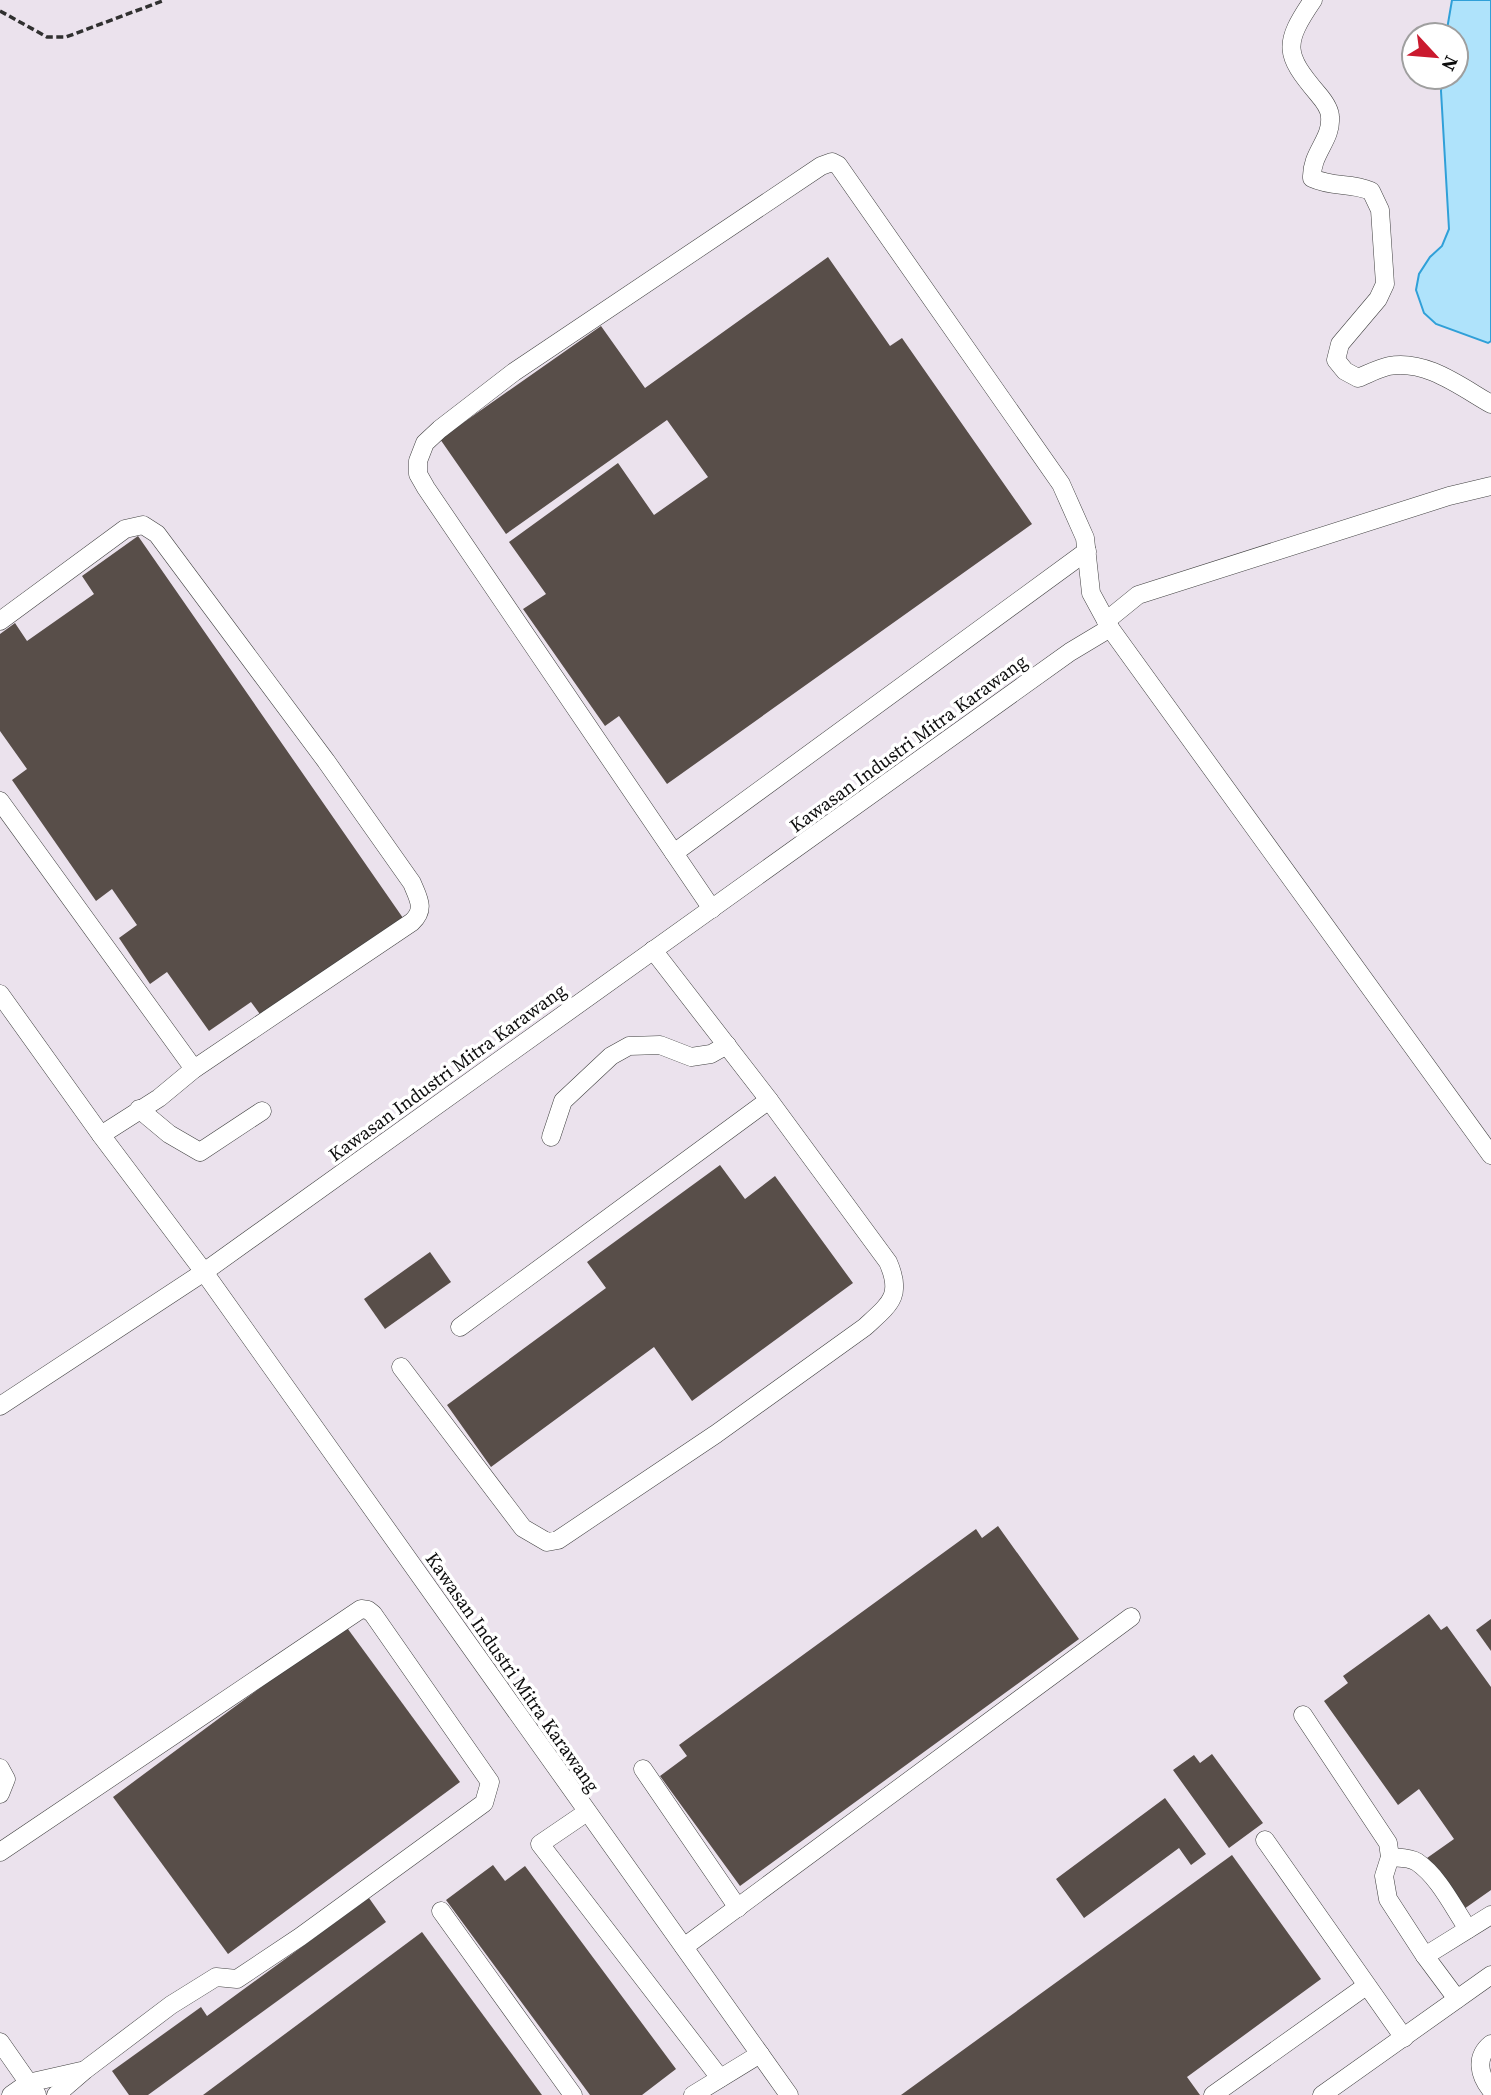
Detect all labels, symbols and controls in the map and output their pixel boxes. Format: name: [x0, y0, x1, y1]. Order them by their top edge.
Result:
north arrow: [1400, 21, 1470, 91]
text: N: [1435, 52, 1465, 76]
street label: Kawasan Industri Mitra Karawang: [784, 648, 1032, 838]
street label: Kawasan Industri Mitra Karawang: [323, 977, 571, 1167]
street label: Kawasan Industri Mitra Karawang: [420, 1547, 606, 1797]

